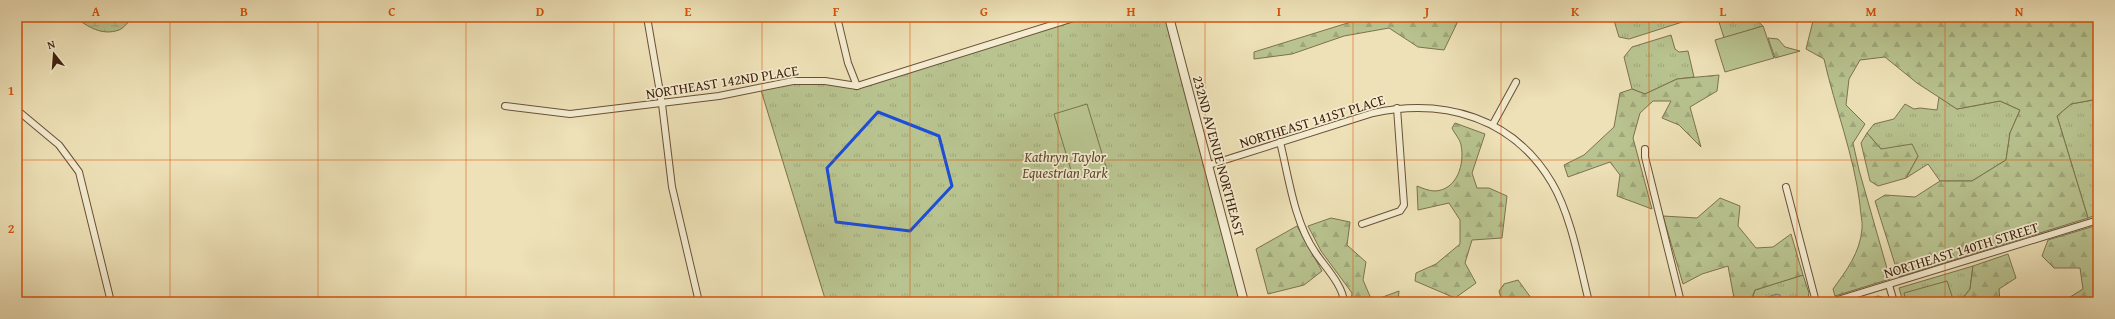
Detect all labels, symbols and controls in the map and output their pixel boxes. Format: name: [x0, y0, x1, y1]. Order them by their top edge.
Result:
text: A: [92, 2, 101, 21]
text: B: [240, 2, 248, 21]
text: C: [388, 2, 396, 21]
text: D: [536, 2, 544, 21]
text: E: [685, 2, 692, 21]
text: F: [833, 2, 840, 21]
text: G: [980, 2, 988, 21]
text: H: [1126, 2, 1136, 21]
text: I: [1277, 2, 1281, 21]
text: J: [1423, 2, 1430, 21]
text: K: [1571, 2, 1580, 21]
text: L: [1720, 2, 1727, 21]
text: M: [1865, 2, 1877, 21]
text: N: [2015, 2, 2024, 21]
north arrow: [34, 34, 74, 74]
text: N: [45, 36, 58, 53]
street label: NORTHEAST 142ND PLACE: [644, 60, 800, 104]
street label: 232ND AVENUE NORTHEAST: [1188, 73, 1250, 239]
text: 1: [8, 81, 14, 100]
street label: NORTHEAST 141ST PLACE: [1237, 89, 1387, 153]
park label: Kathryn Taylor Equestrian Park: [1021, 147, 1108, 183]
street label: NORTHEAST 140TH STREET: [1881, 217, 2041, 283]
text: 2: [8, 219, 15, 238]

